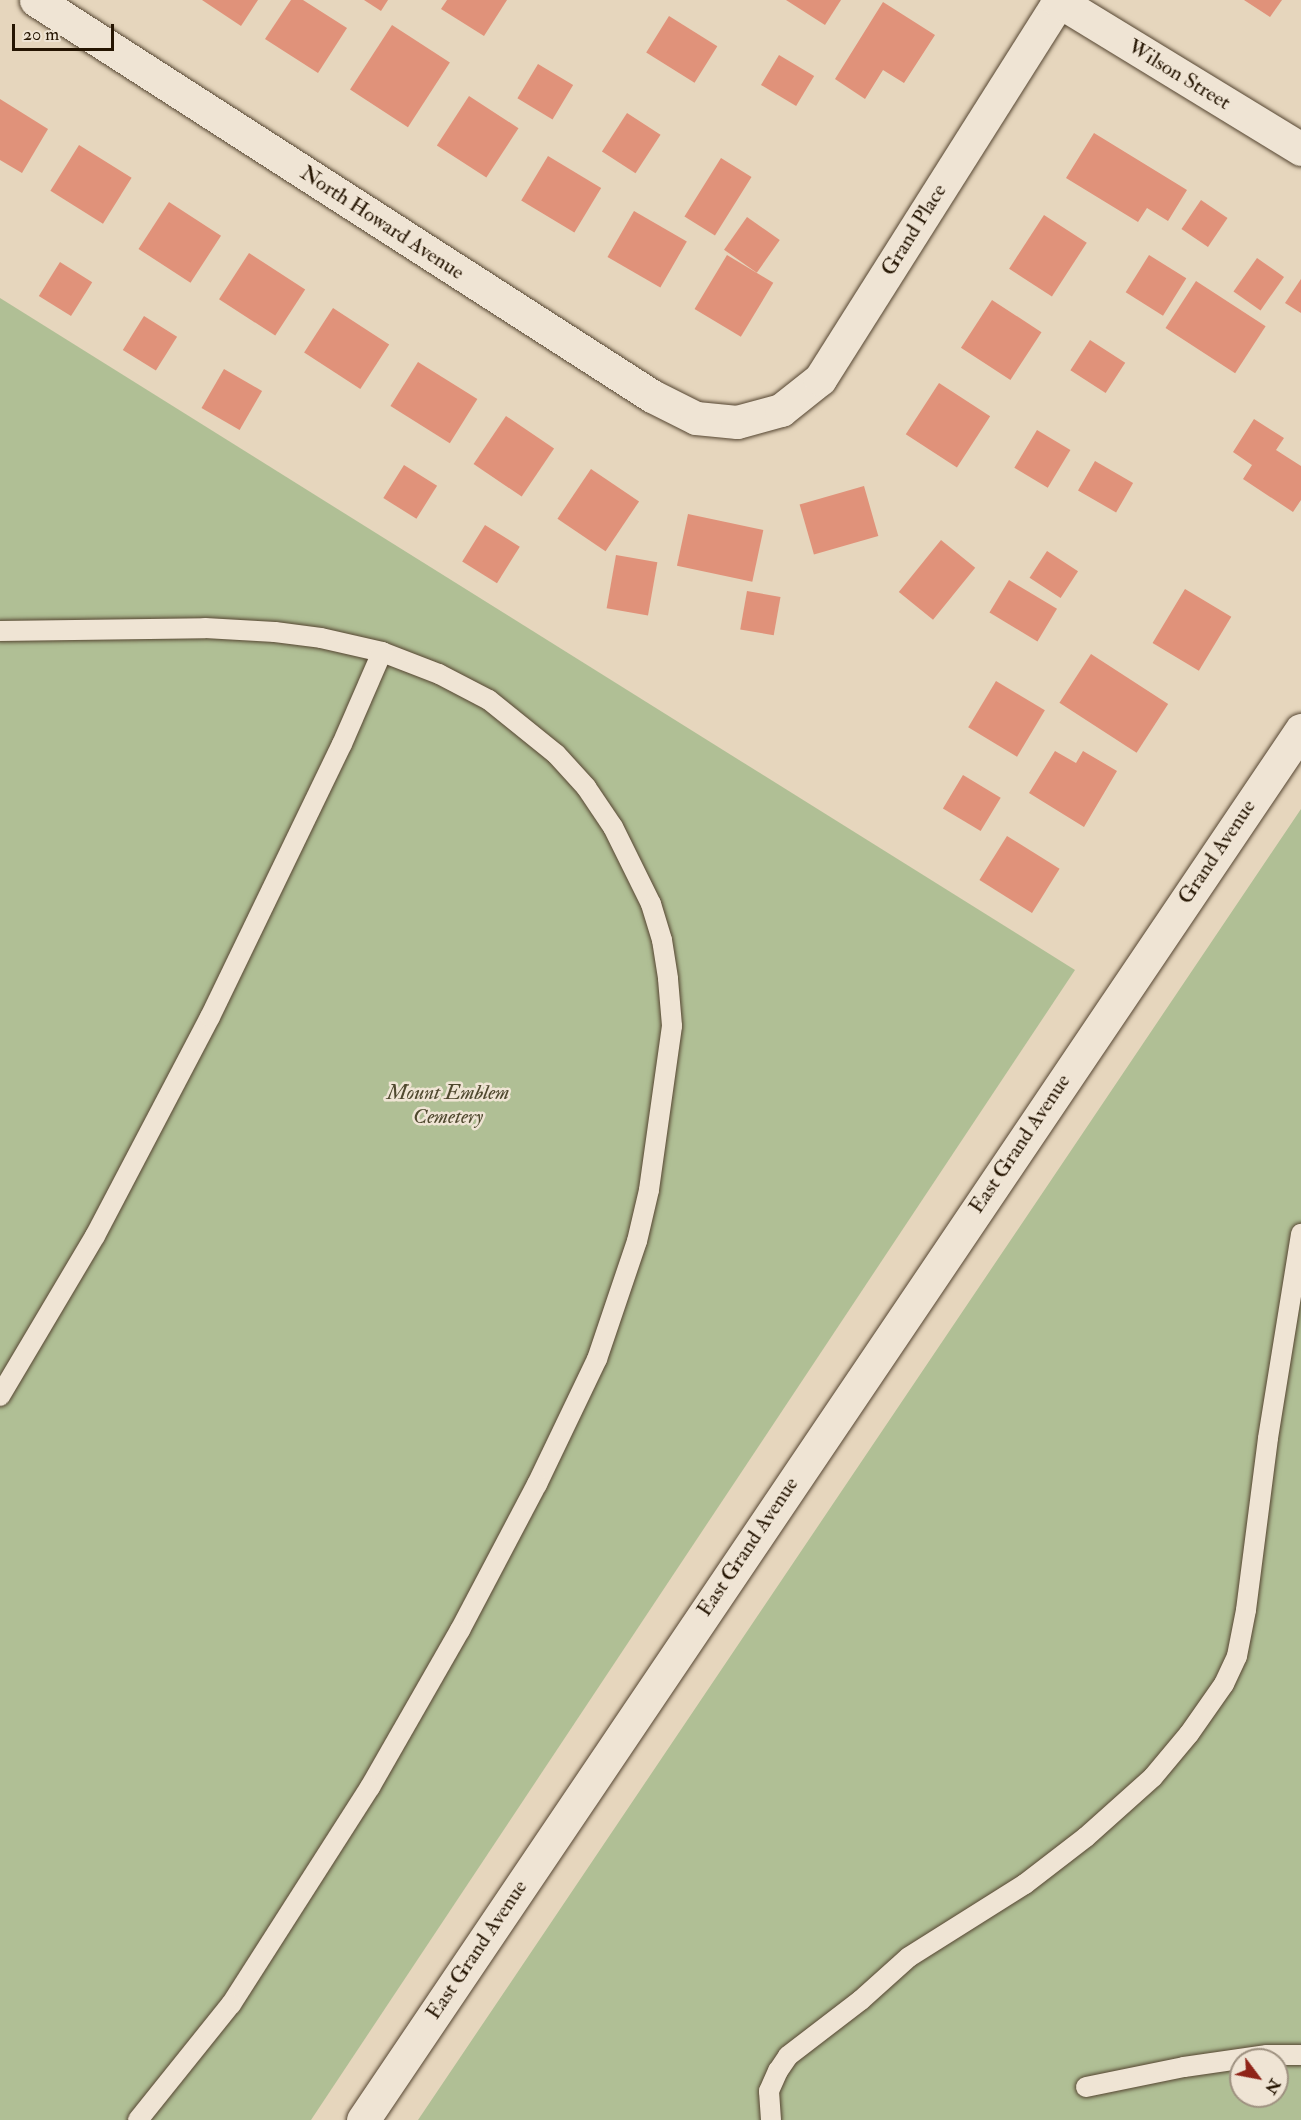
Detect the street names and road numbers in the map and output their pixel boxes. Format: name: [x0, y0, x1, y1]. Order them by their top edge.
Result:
street label: Wilson Street: [1123, 34, 1235, 116]
street label: North Howard Avenue: [295, 161, 469, 285]
street label: Grand Place: [876, 180, 952, 280]
street label: Grand Avenue: [1173, 795, 1261, 909]
street label: East Grand Avenue: [964, 1070, 1076, 1218]
street label: East Grand Avenue: [692, 1473, 804, 1621]
street label: East Grand Avenue: [421, 1876, 533, 2024]

